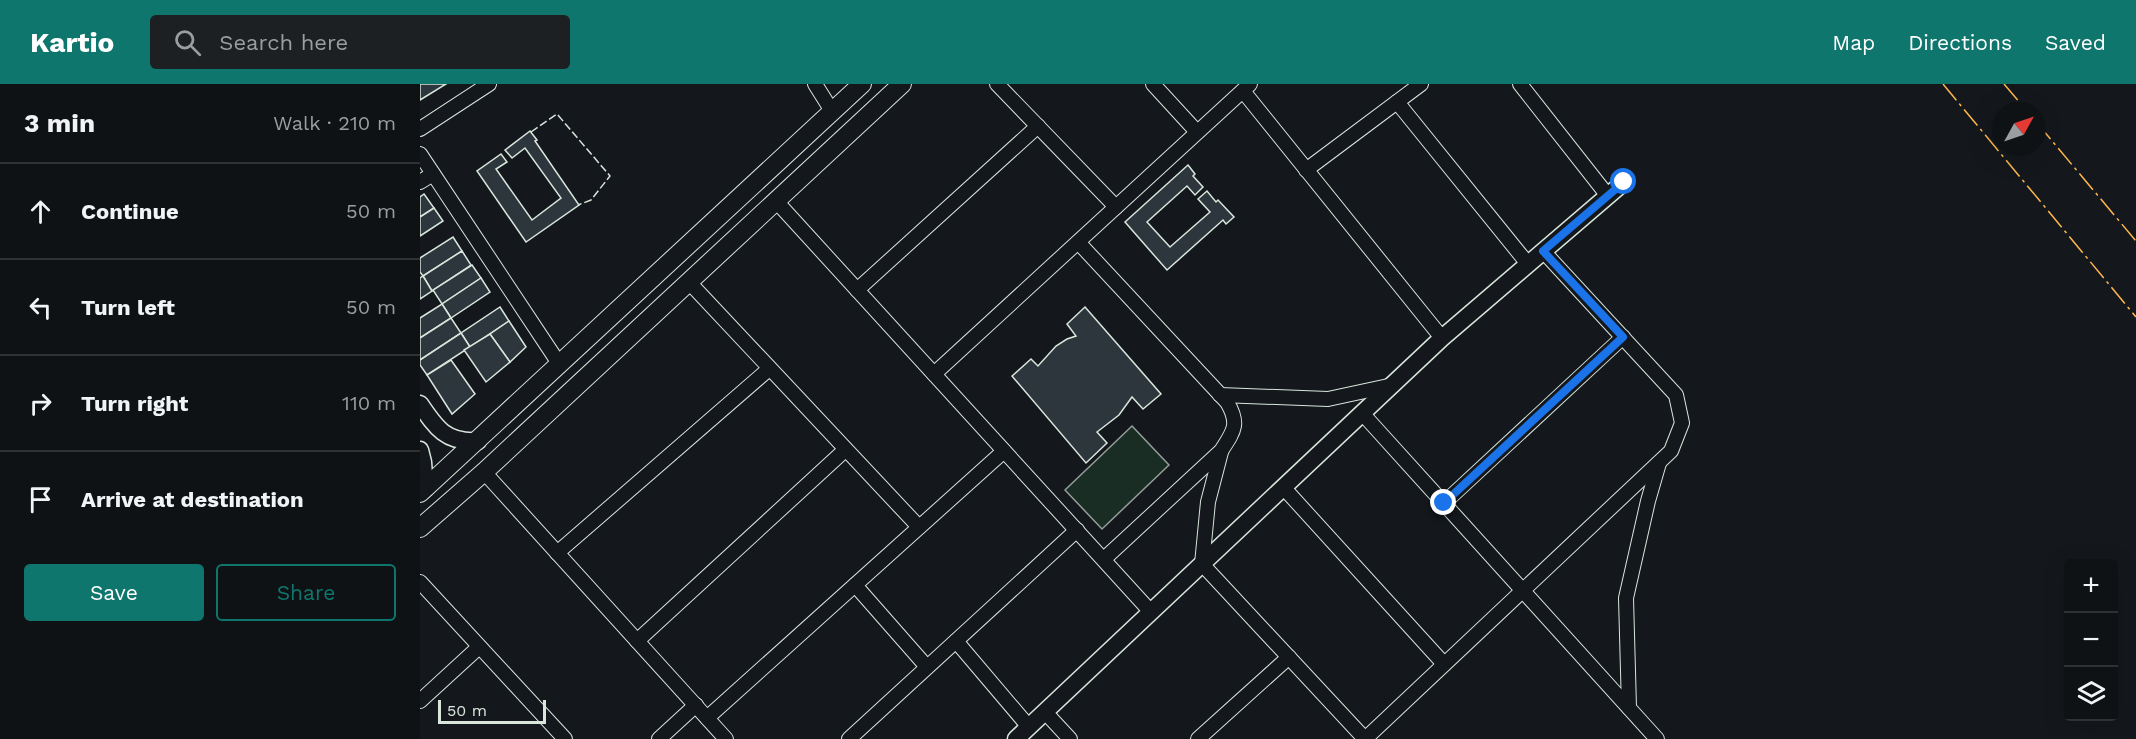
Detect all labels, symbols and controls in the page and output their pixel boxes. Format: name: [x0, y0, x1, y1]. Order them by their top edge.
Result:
search box: [150, 15, 570, 69]
text: Kartio: [30, 26, 114, 59]
icon: search: [171, 26, 204, 59]
text: Search here: [219, 30, 348, 55]
text: Map: [1832, 30, 1875, 55]
text: Directions: [1908, 30, 2012, 55]
text: Saved: [2045, 30, 2106, 55]
north arrow: [1992, 102, 2046, 156]
text: 3 min: [24, 108, 95, 138]
text: Walk · 210 m: [273, 111, 396, 135]
route start: [1610, 168, 1636, 194]
icon: ahead: [24, 195, 57, 228]
text: Continue: [81, 199, 179, 224]
text: 50 m: [346, 199, 396, 223]
icon: left: [24, 291, 57, 324]
text: Turn left: [81, 295, 175, 320]
text: 50 m: [346, 295, 396, 319]
icon: right: [24, 387, 57, 420]
text: Turn right: [81, 391, 188, 416]
text: 110 m: [342, 391, 396, 415]
icon: arrive: [24, 483, 57, 516]
text: Arrive at destination: [81, 487, 304, 512]
route end: [1430, 489, 1456, 515]
map controls: [2064, 559, 2118, 721]
button: +: [2064, 559, 2118, 613]
button: Save: [24, 564, 204, 621]
button: Share: [216, 564, 396, 621]
button: −: [2064, 613, 2118, 667]
button: layers: [2064, 667, 2118, 721]
scale bar: [438, 697, 546, 724]
text: 50 m: [447, 701, 487, 720]

